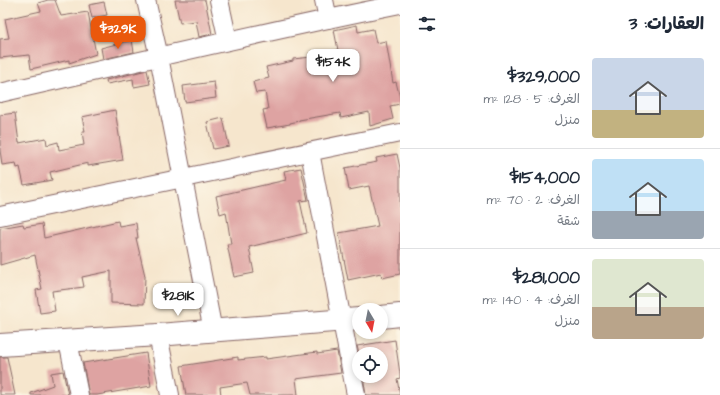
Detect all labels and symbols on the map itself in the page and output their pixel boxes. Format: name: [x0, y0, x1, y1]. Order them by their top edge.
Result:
pin: $329K: [90, 16, 146, 50]
pin: $154K: [305, 49, 361, 83]
pin: $281K: [150, 283, 206, 317]
north arrow: [352, 303, 388, 339]

